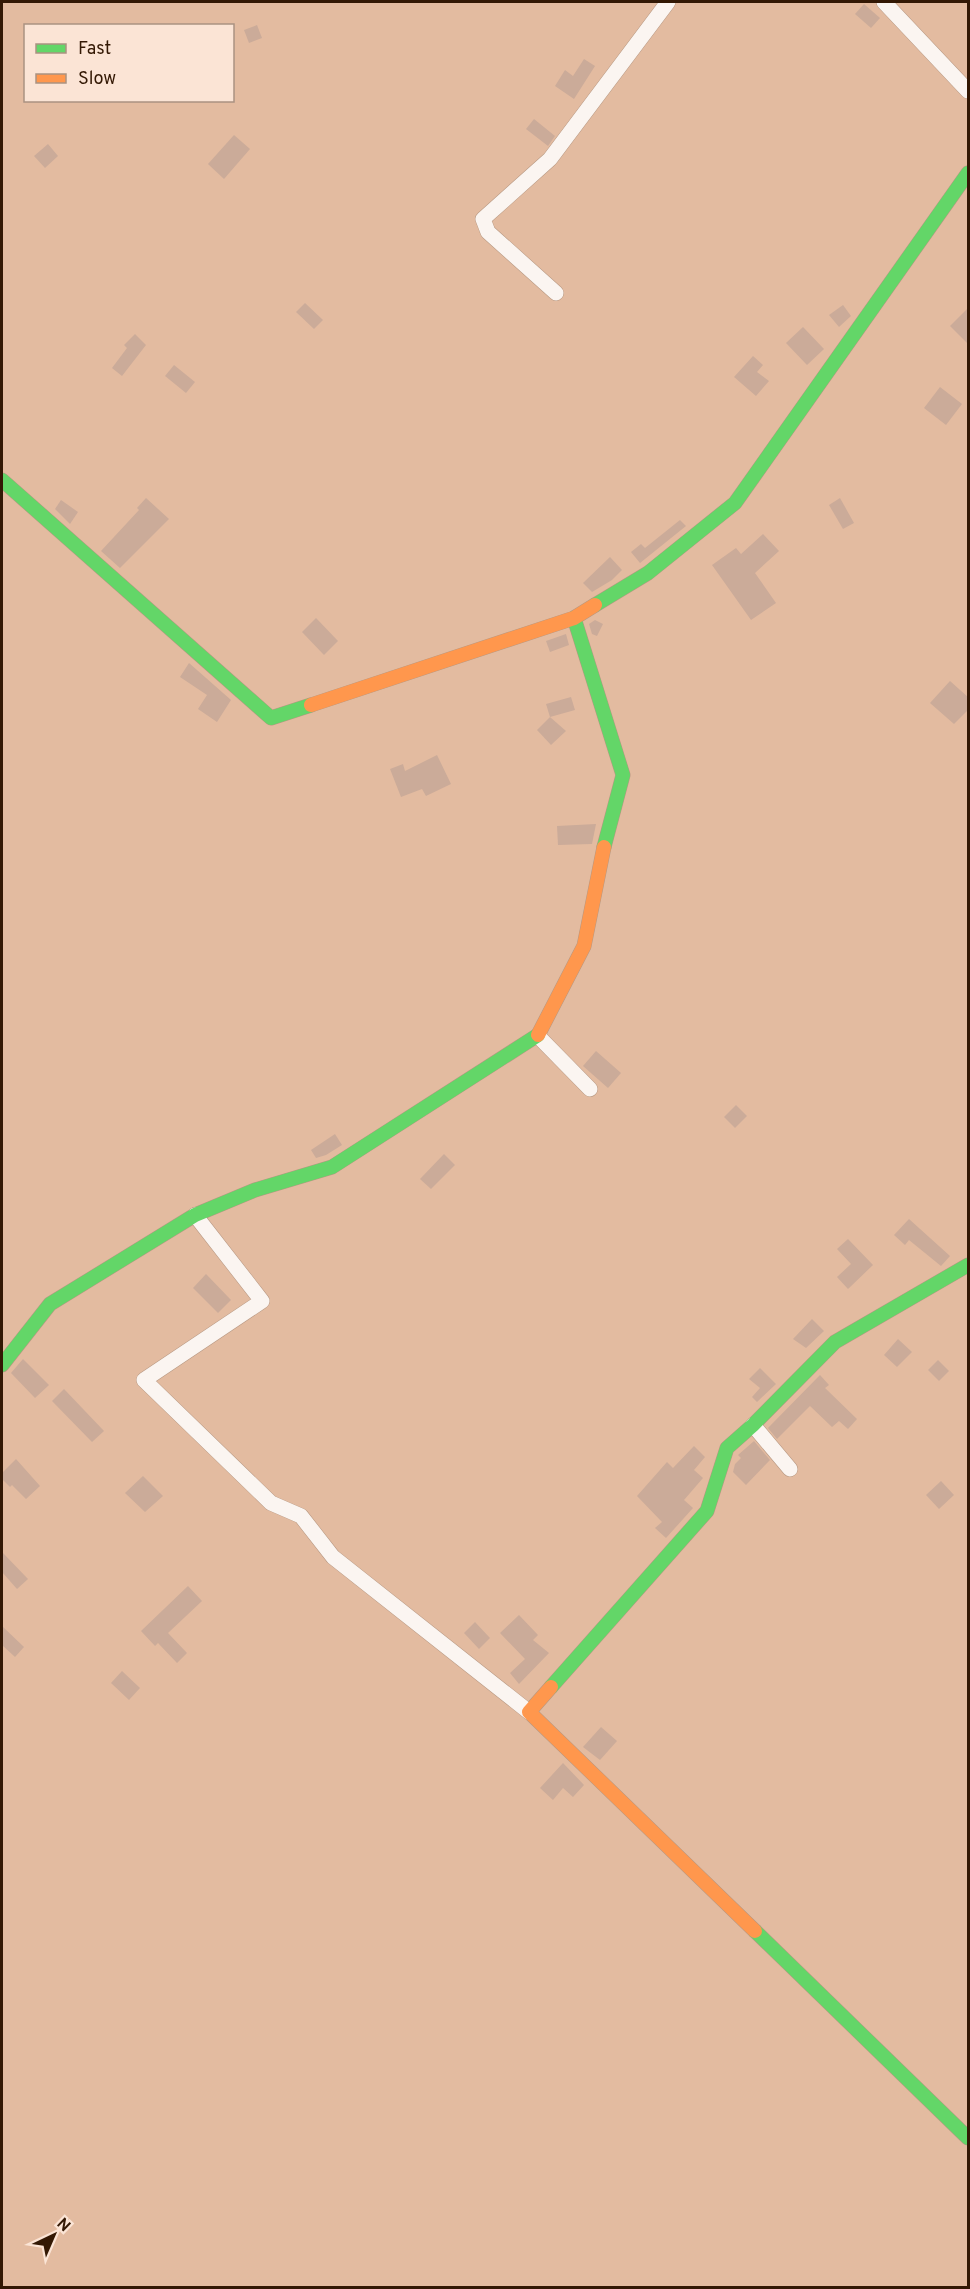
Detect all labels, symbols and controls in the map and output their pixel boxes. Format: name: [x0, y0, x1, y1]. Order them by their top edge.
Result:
legend: [24, 24, 234, 102]
text: Fast: [78, 38, 111, 61]
text: Slow: [78, 68, 116, 91]
north arrow: [24, 2205, 84, 2265]
text: N: [52, 2214, 74, 2237]

